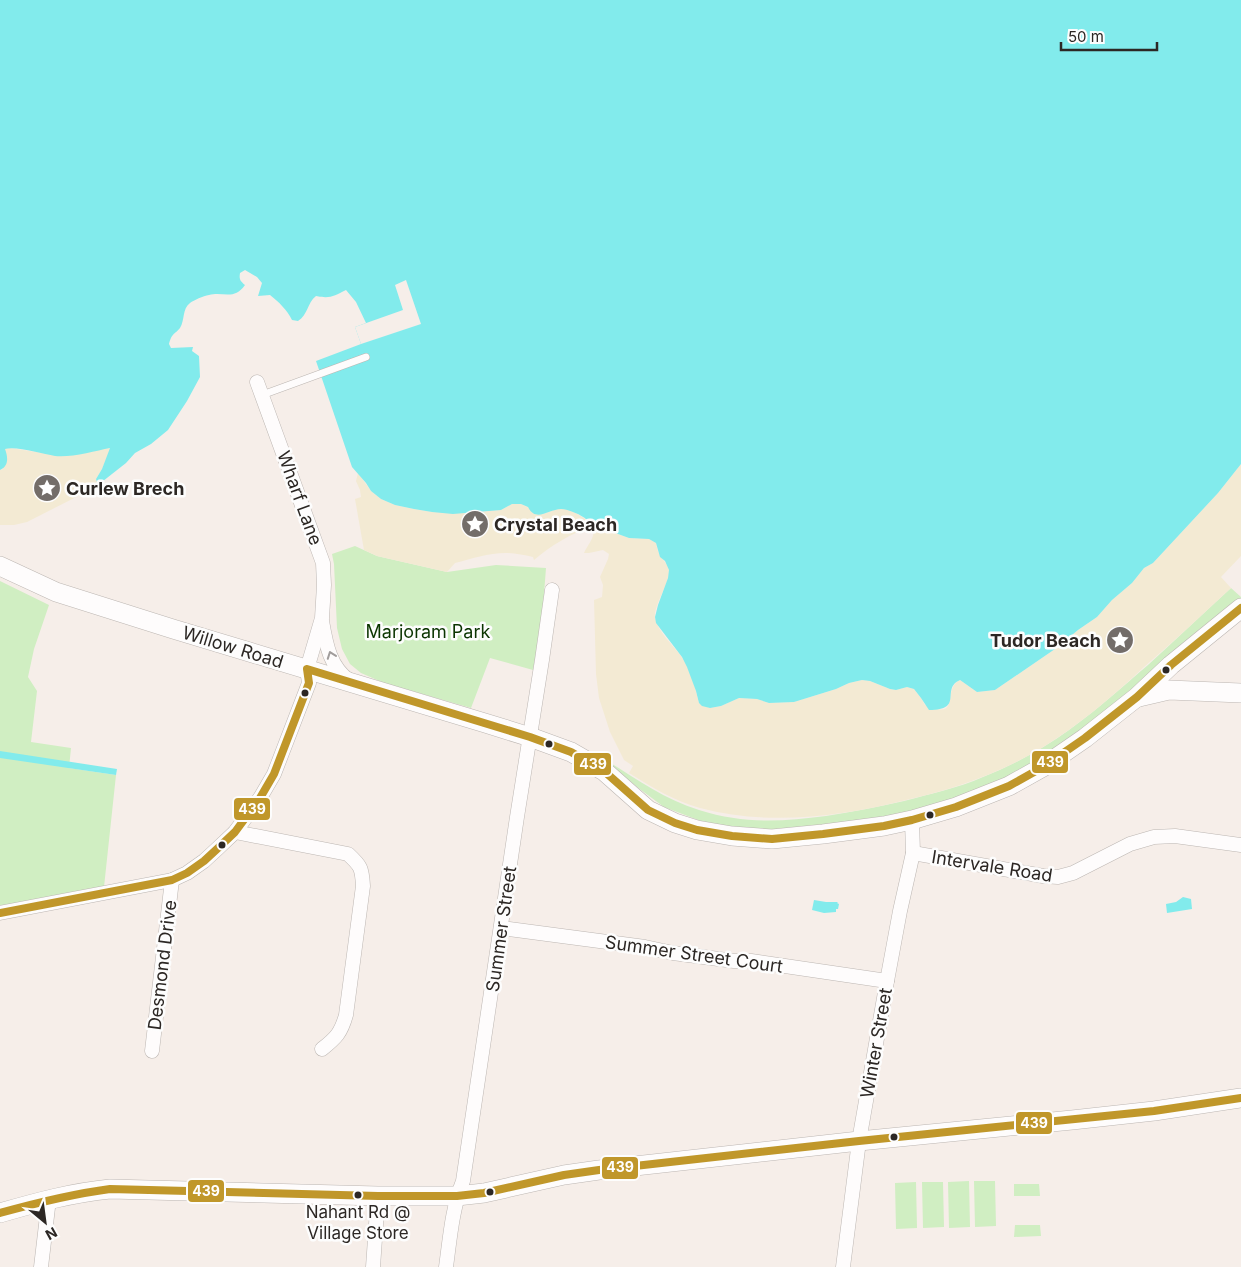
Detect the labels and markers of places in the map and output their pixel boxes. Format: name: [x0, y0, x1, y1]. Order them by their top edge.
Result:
place icon: Curlew Brech: [32, 473, 62, 503]
place label: Curlew Brech: [66, 478, 184, 499]
place icon: Crystal Beach: [460, 509, 490, 539]
place label: Crystal Beach: [494, 514, 617, 535]
place icon: Tudor Beach: [1105, 625, 1135, 655]
place label: Tudor Beach: [990, 630, 1101, 651]
unlabelled marker: [1161, 665, 1171, 675]
unlabelled marker: [300, 688, 310, 698]
unlabelled marker: [544, 739, 554, 749]
unlabelled marker: [925, 810, 935, 820]
unlabelled marker: [217, 840, 227, 850]
unlabelled marker: [889, 1132, 899, 1142]
unlabelled marker: [485, 1187, 495, 1197]
marker: Nahant Rd @ Village Store: [353, 1190, 363, 1200]
place label: Nahant Rd @ Village Store: [306, 1202, 410, 1243]

